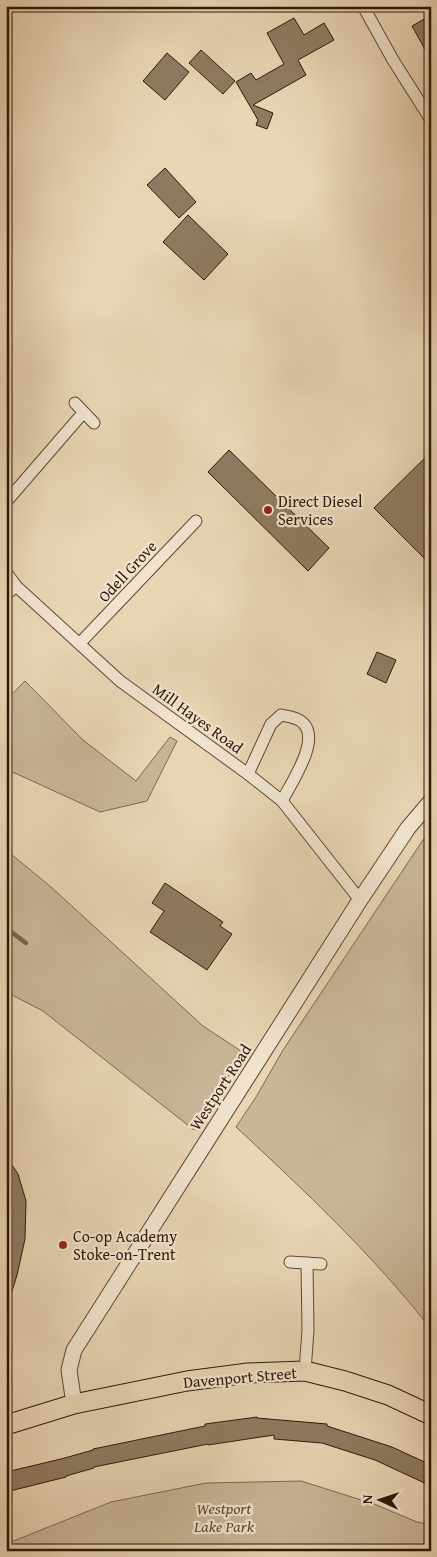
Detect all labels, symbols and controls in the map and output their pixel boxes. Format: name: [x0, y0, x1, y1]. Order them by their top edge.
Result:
place label: Direct Diesel Services: [278, 489, 363, 531]
marker: Direct Diesel Services: [262, 504, 274, 516]
street label: Odell Grove: [92, 535, 162, 607]
street label: Mill Hayes Road: [148, 677, 249, 759]
street label: Westport Road: [183, 1039, 257, 1135]
place label: Co-op Academy Stoke-on-Trent: [73, 1224, 177, 1266]
marker: Co-op Academy Stoke-on-Trent: [57, 1239, 69, 1251]
street label: Davenport Street: [182, 1360, 298, 1394]
north arrow: [354, 1474, 404, 1524]
text: N: [357, 1493, 377, 1505]
park label: Westport Lake Park: [193, 1496, 255, 1538]

